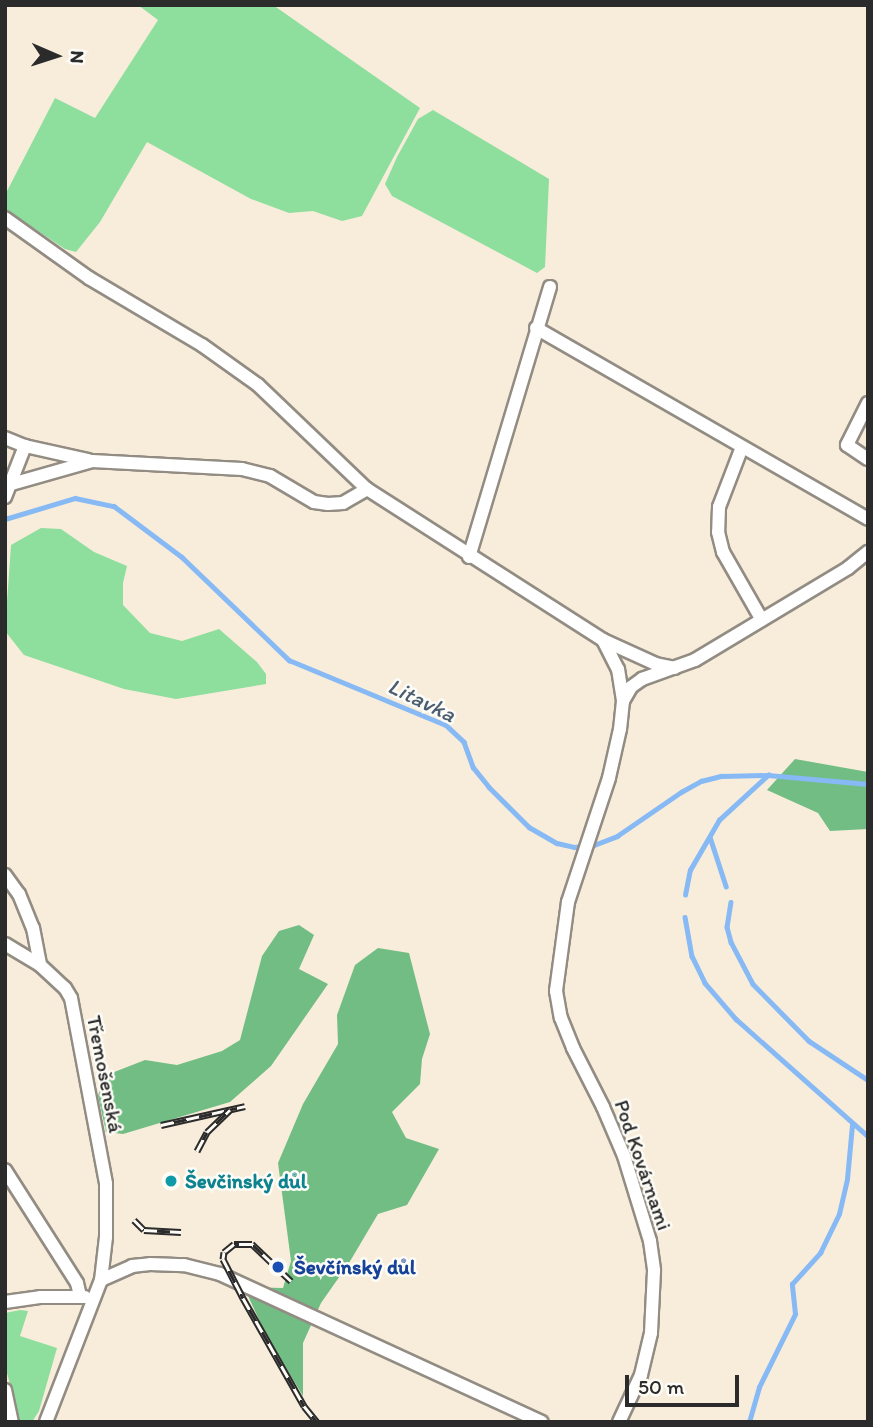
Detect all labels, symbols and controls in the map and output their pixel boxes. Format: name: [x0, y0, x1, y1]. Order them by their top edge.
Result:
north arrow: [21, 21, 91, 91]
text: N: [66, 50, 89, 64]
water label: Litavka: [384, 672, 460, 728]
street label: Třemošenská: [81, 1013, 129, 1135]
street label: Pod Kovárnami: [609, 1097, 677, 1233]
place label: Ševčinský důl: [185, 1168, 307, 1194]
marker: Ševčinský důl: [163, 1173, 179, 1189]
place label: Ševčínský důl: [294, 1254, 416, 1280]
marker: Ševčínský důl: [268, 1257, 288, 1277]
scale bar: [628, 1360, 742, 1404]
text: 50 m: [638, 1374, 684, 1399]

